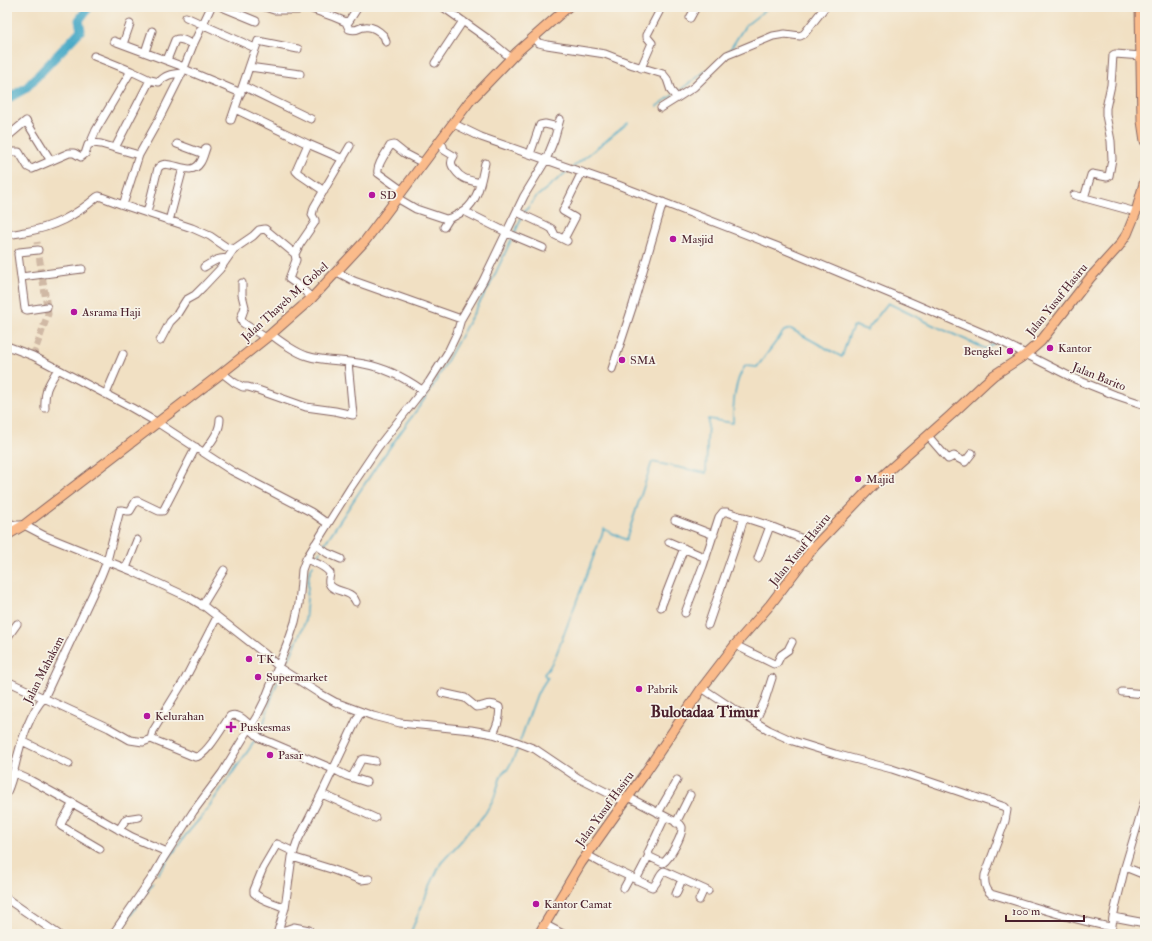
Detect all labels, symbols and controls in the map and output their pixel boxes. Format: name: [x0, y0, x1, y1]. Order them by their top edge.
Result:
place label: SD: [380, 188, 397, 203]
marker: SD: [367, 190, 377, 200]
place label: Masjid: [681, 232, 714, 247]
marker: Masjid: [668, 234, 678, 244]
street label: Jalan Thayeb M. Gobel: [238, 259, 331, 345]
street label: Jalan Yusuf Hasiru: [1022, 261, 1091, 340]
place label: Asrama Haji: [81, 305, 141, 320]
marker: Asrama Haji: [69, 307, 79, 317]
place label: Kantor: [1058, 341, 1092, 356]
marker: Kantor: [1045, 343, 1055, 353]
place label: Bengkel: [963, 344, 1002, 359]
marker: Bengkel: [1005, 346, 1015, 356]
place label: SMA: [630, 353, 656, 368]
marker: SMA: [617, 355, 627, 365]
street label: Jalan Barito: [1069, 359, 1128, 395]
place label: Majid: [866, 472, 894, 487]
marker: Majid: [853, 474, 863, 484]
street label: Jalan Yusuf Hasiru: [765, 511, 834, 590]
street label: Jalan Mahakam: [20, 633, 68, 707]
place label: TK: [257, 652, 275, 667]
marker: TK: [244, 654, 254, 664]
place label: Supermarket: [266, 670, 328, 685]
marker: Supermarket: [253, 672, 263, 682]
place label: Pabrik: [647, 682, 678, 697]
marker: Pabrik: [634, 684, 644, 694]
district label: Bulotadaa Timur: [650, 702, 761, 722]
place label: Kelurahan: [155, 709, 204, 724]
marker: Kelurahan: [142, 711, 152, 721]
place label: Puskesmas: [240, 720, 290, 735]
marker: Puskesmas: [225, 721, 237, 733]
place label: Pasar: [278, 748, 304, 763]
marker: Pasar: [265, 750, 275, 760]
street label: Jalan Yusuf Hasiru: [572, 768, 637, 850]
place label: Kantor Camat: [544, 897, 612, 912]
scale bar: [1006, 897, 1084, 923]
marker: Kantor Camat: [531, 899, 541, 909]
text: 100 m: [1012, 904, 1041, 919]

